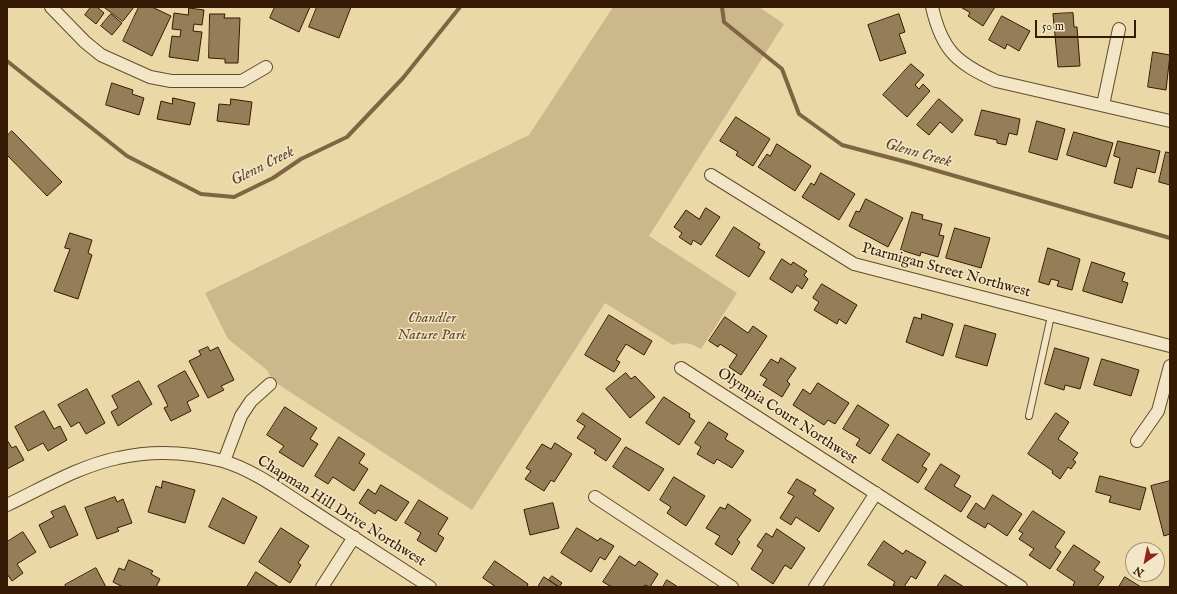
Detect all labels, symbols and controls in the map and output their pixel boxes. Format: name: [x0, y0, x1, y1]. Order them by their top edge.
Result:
scale bar: [1037, 12, 1138, 38]
text: 50 m: [1042, 19, 1064, 34]
water label: Glenn Creek: [882, 135, 954, 173]
water label: Glenn Creek: [228, 143, 298, 191]
street label: Ptarmigan Street Northwest: [860, 240, 1032, 302]
park label: Chandler Nature Park: [397, 310, 467, 345]
street label: Olympia Court Northwest: [713, 365, 861, 469]
street label: Chapman Hill Drive Northwest: [253, 453, 429, 571]
north arrow: [1125, 542, 1165, 582]
text: N: [1131, 563, 1147, 580]

